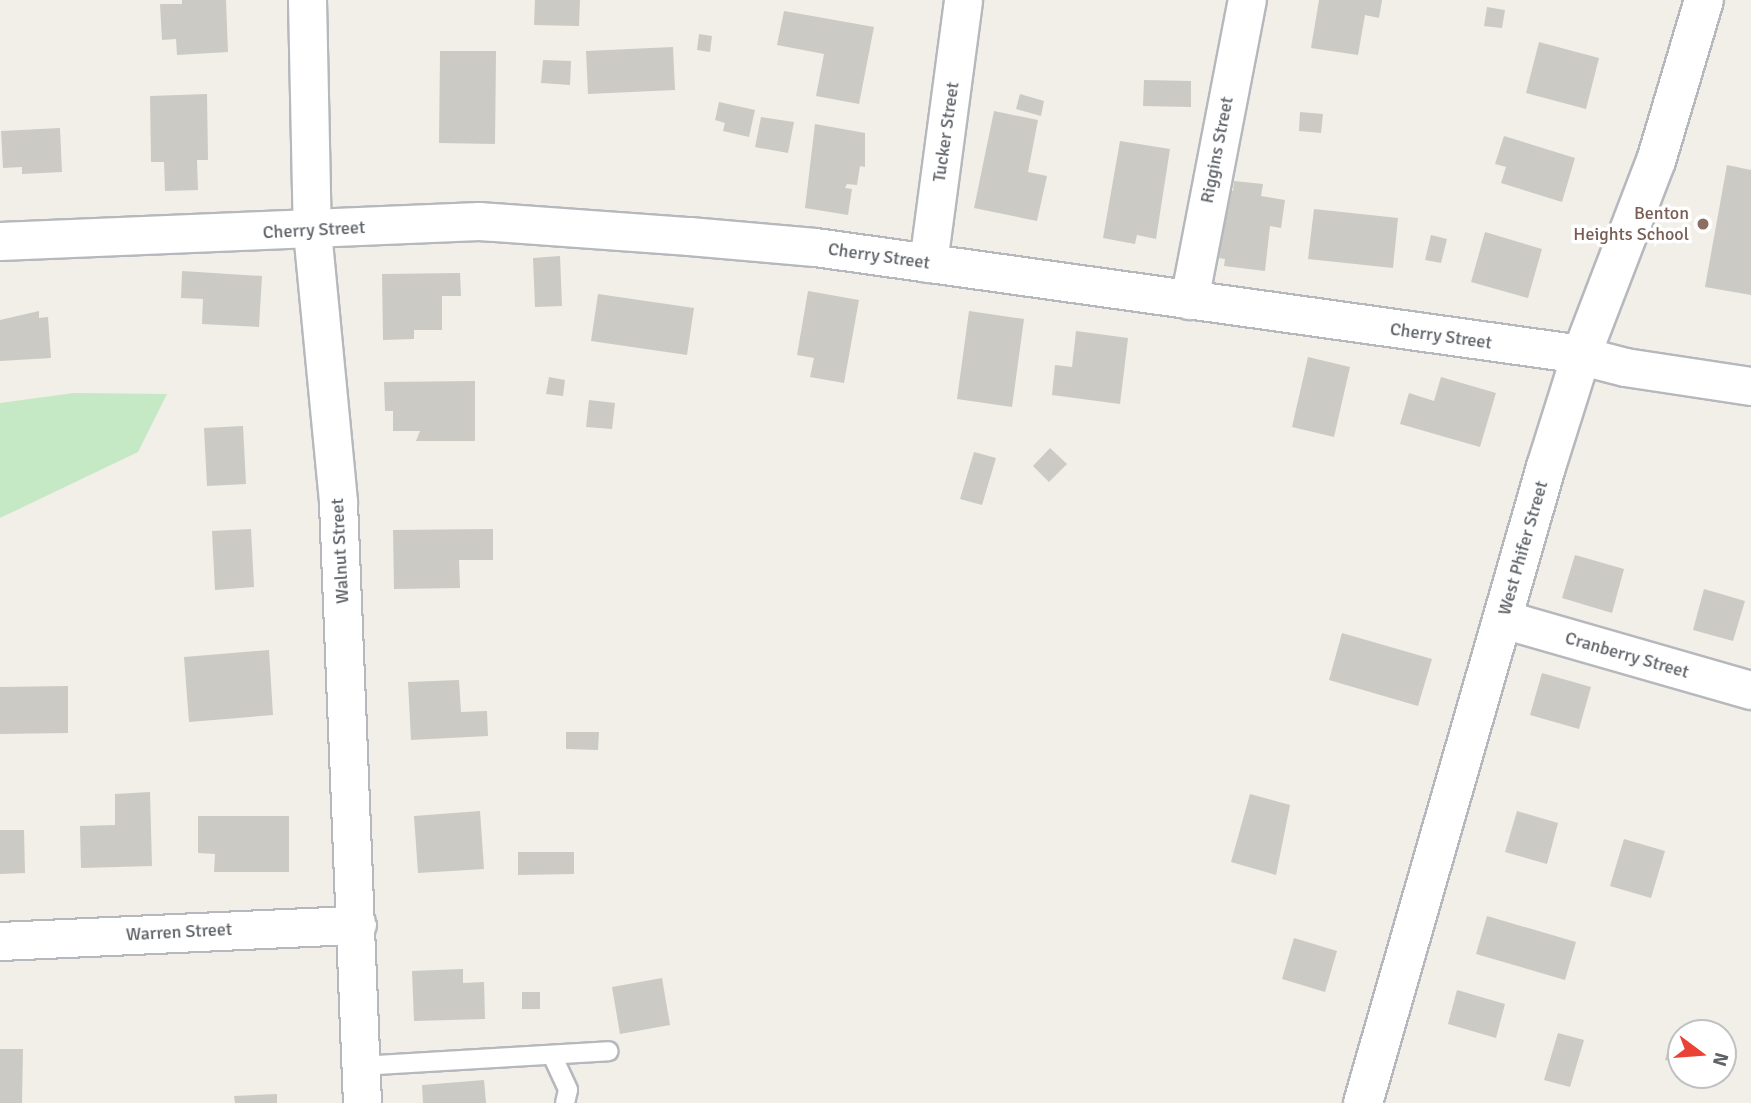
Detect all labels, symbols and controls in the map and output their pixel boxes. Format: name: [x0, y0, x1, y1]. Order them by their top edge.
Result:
street label: Tucker Street: [928, 81, 964, 183]
street label: Riggins Street: [1196, 95, 1238, 205]
place label: Benton Heights School: [1573, 203, 1689, 246]
marker: Benton Heights School: [1695, 216, 1711, 232]
street label: Cherry Street: [262, 217, 366, 243]
street label: Cherry Street: [827, 238, 931, 274]
street label: Cherry Street: [1389, 318, 1493, 354]
street label: West Phifer Street: [1493, 478, 1553, 618]
street label: Walnut Street: [326, 498, 354, 604]
street label: Cranberry Street: [1563, 627, 1691, 683]
street label: Warren Street: [125, 918, 233, 946]
north arrow: [1667, 1019, 1737, 1089]
text: N: [1707, 1050, 1734, 1069]

